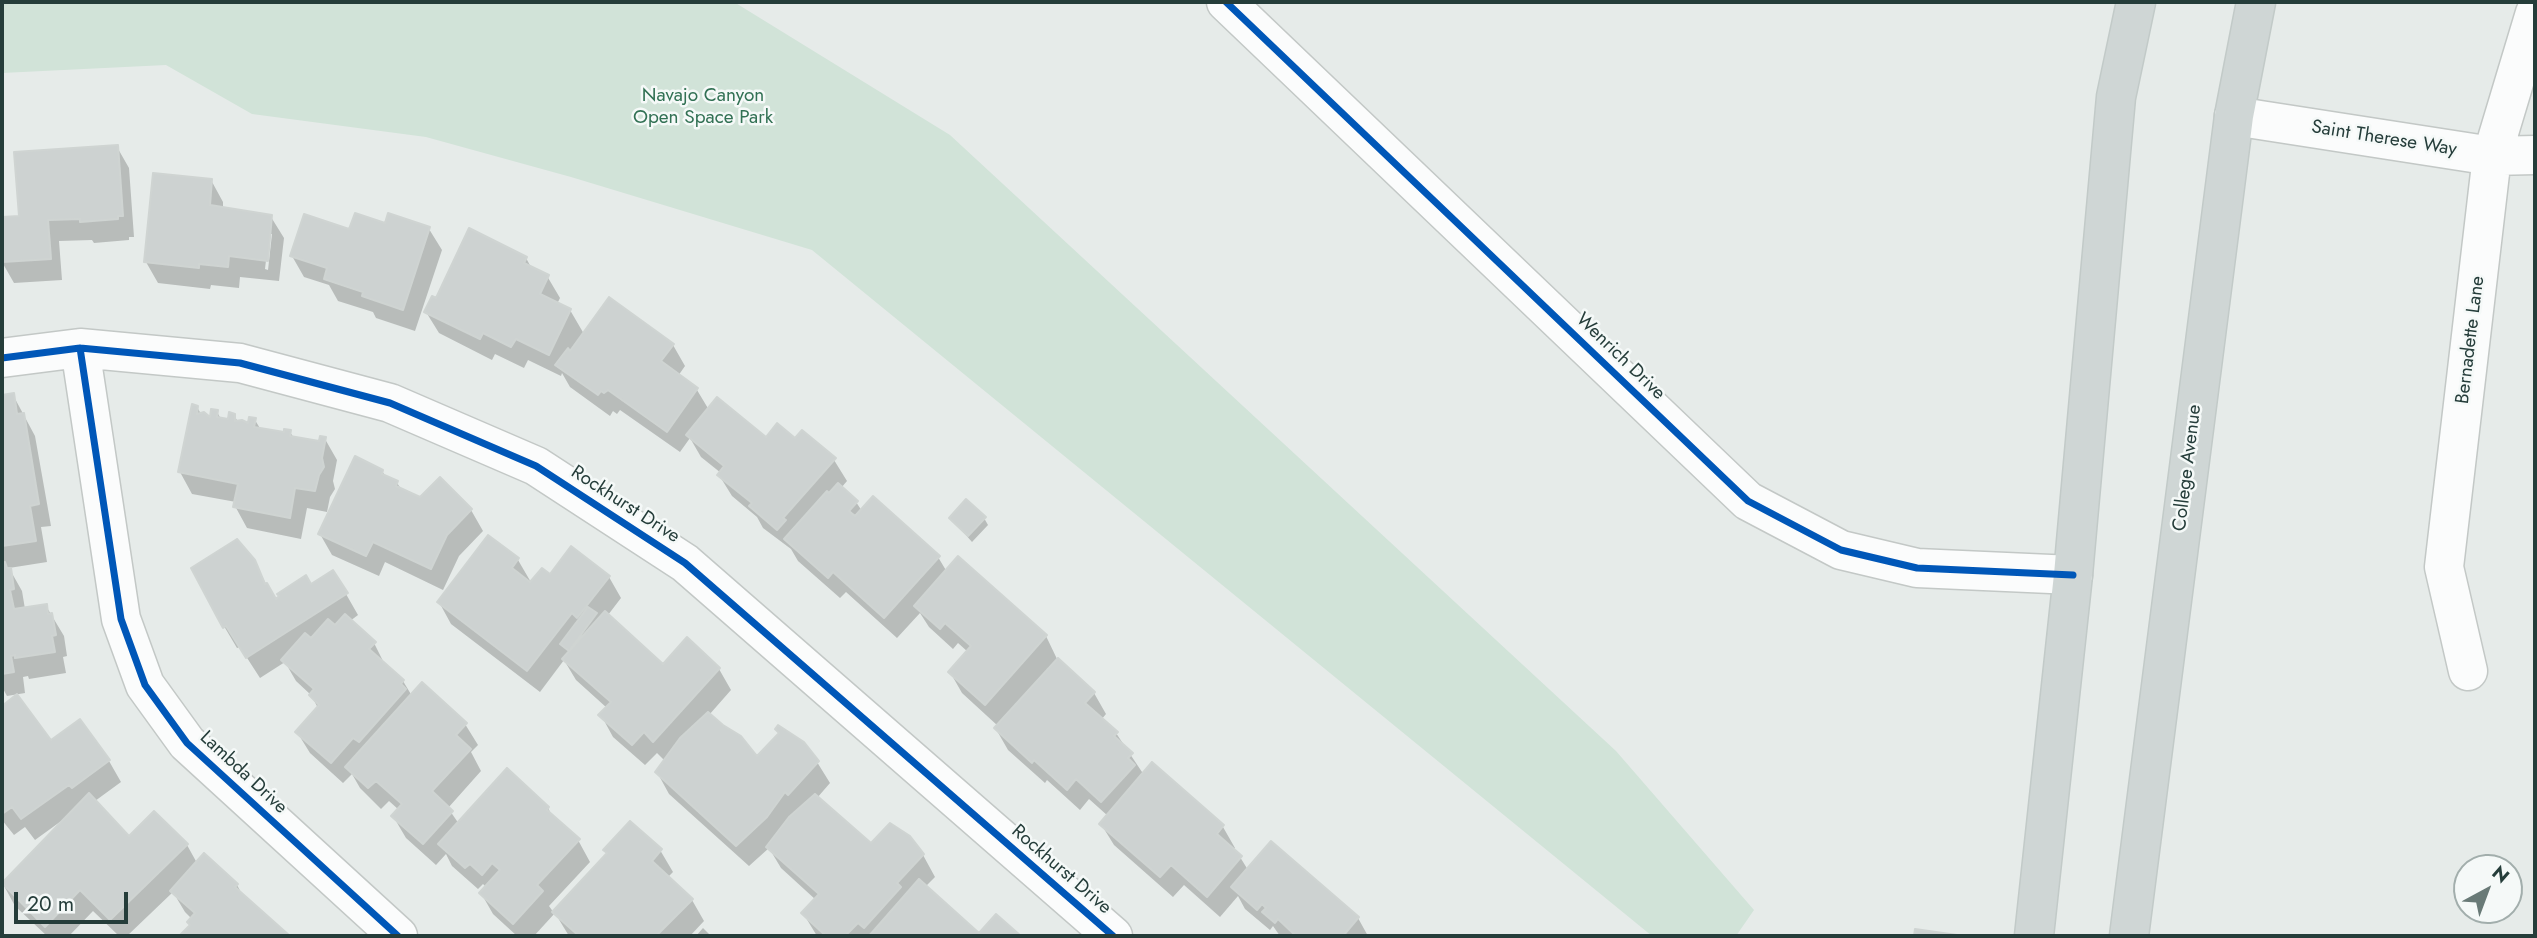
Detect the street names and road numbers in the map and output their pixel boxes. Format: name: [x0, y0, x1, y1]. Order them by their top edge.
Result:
street label: Saint Therese Way: [2310, 116, 2458, 162]
street label: Bernadette Lane: [2452, 275, 2490, 405]
street label: Wenrich Drive: [1571, 309, 1669, 405]
street label: College Avenue: [2169, 403, 2207, 533]
street label: Rockhurst Drive: [566, 461, 684, 549]
street label: Lambda Drive: [195, 727, 291, 819]
street label: Rockhurst Drive: [1006, 820, 1116, 920]

